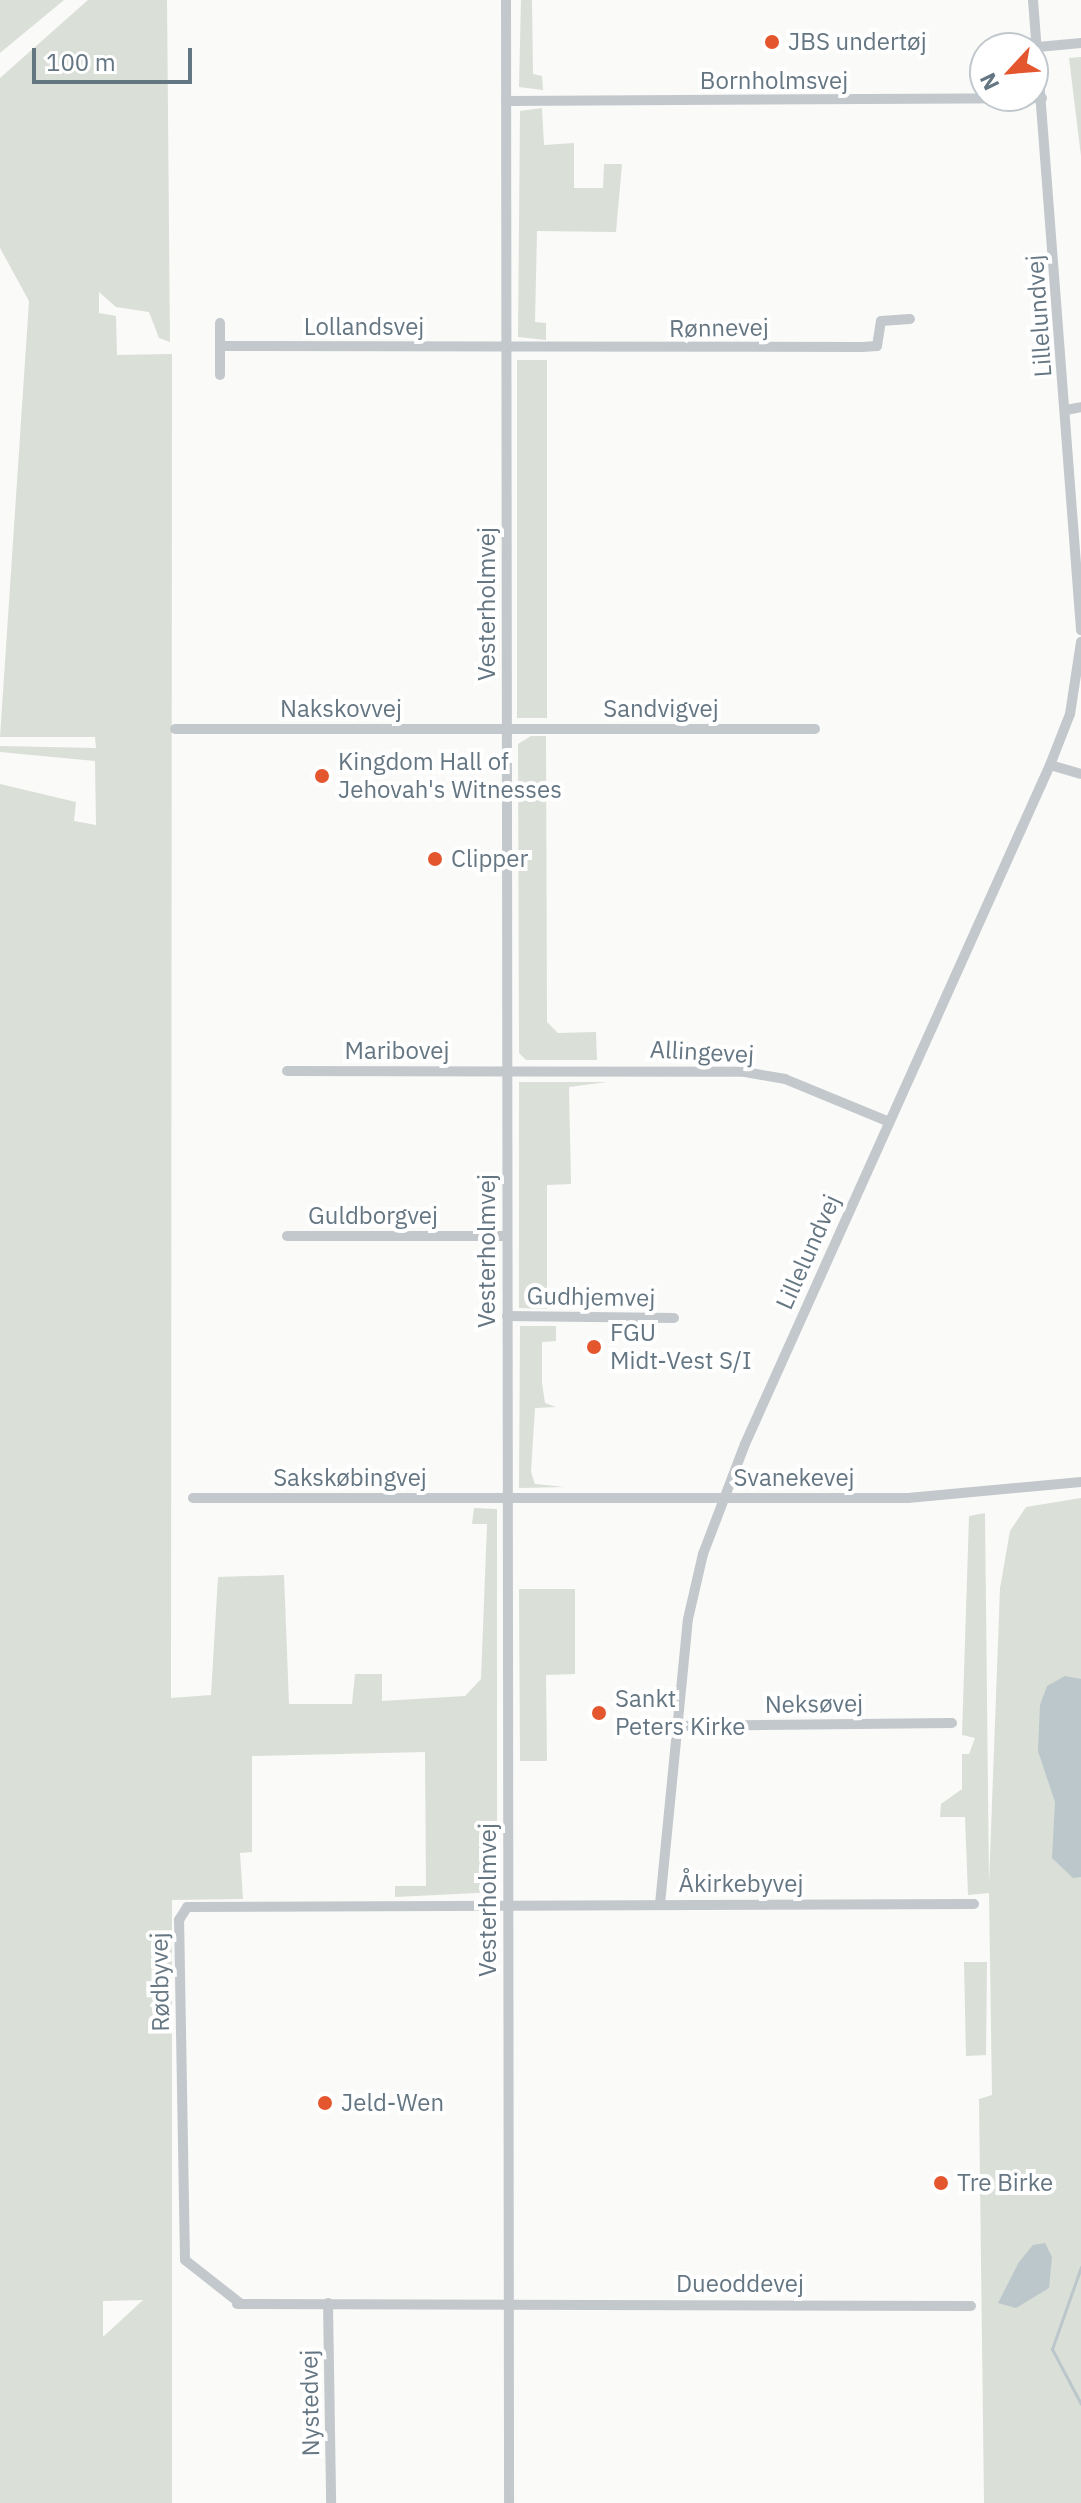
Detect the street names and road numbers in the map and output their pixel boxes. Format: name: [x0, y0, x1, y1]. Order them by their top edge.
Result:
street label: Bornholmsvej: [700, 67, 848, 95]
street label: Lillelundvej: [1020, 254, 1058, 378]
street label: Lollandsvej: [304, 313, 424, 341]
street label: Rønnevej: [669, 313, 769, 343]
street label: Vesterholmvej: [473, 527, 501, 681]
street label: Nakskovvej: [280, 695, 402, 723]
street label: Sandvigvej: [603, 695, 719, 723]
street label: Allingevej: [649, 1035, 755, 1069]
street label: Maribovej: [344, 1037, 450, 1065]
street label: Vesterholmvej: [473, 1174, 501, 1328]
street label: Lillelundvej: [770, 1190, 846, 1314]
street label: Guldborgvej: [308, 1202, 438, 1230]
street label: Gudhjemvej: [526, 1281, 656, 1313]
street label: Sakskøbingvej: [273, 1464, 427, 1492]
street label: Svanekevej: [733, 1464, 855, 1492]
street label: Neksøvej: [765, 1689, 863, 1719]
street label: Vesterholmvej: [474, 1823, 502, 1977]
street label: Åkirkebyvej: [679, 1870, 803, 1898]
street label: Rødbyvej: [145, 1932, 175, 2032]
street label: Dueoddevej: [676, 2270, 804, 2298]
street label: Nystedvej: [295, 2349, 325, 2457]

